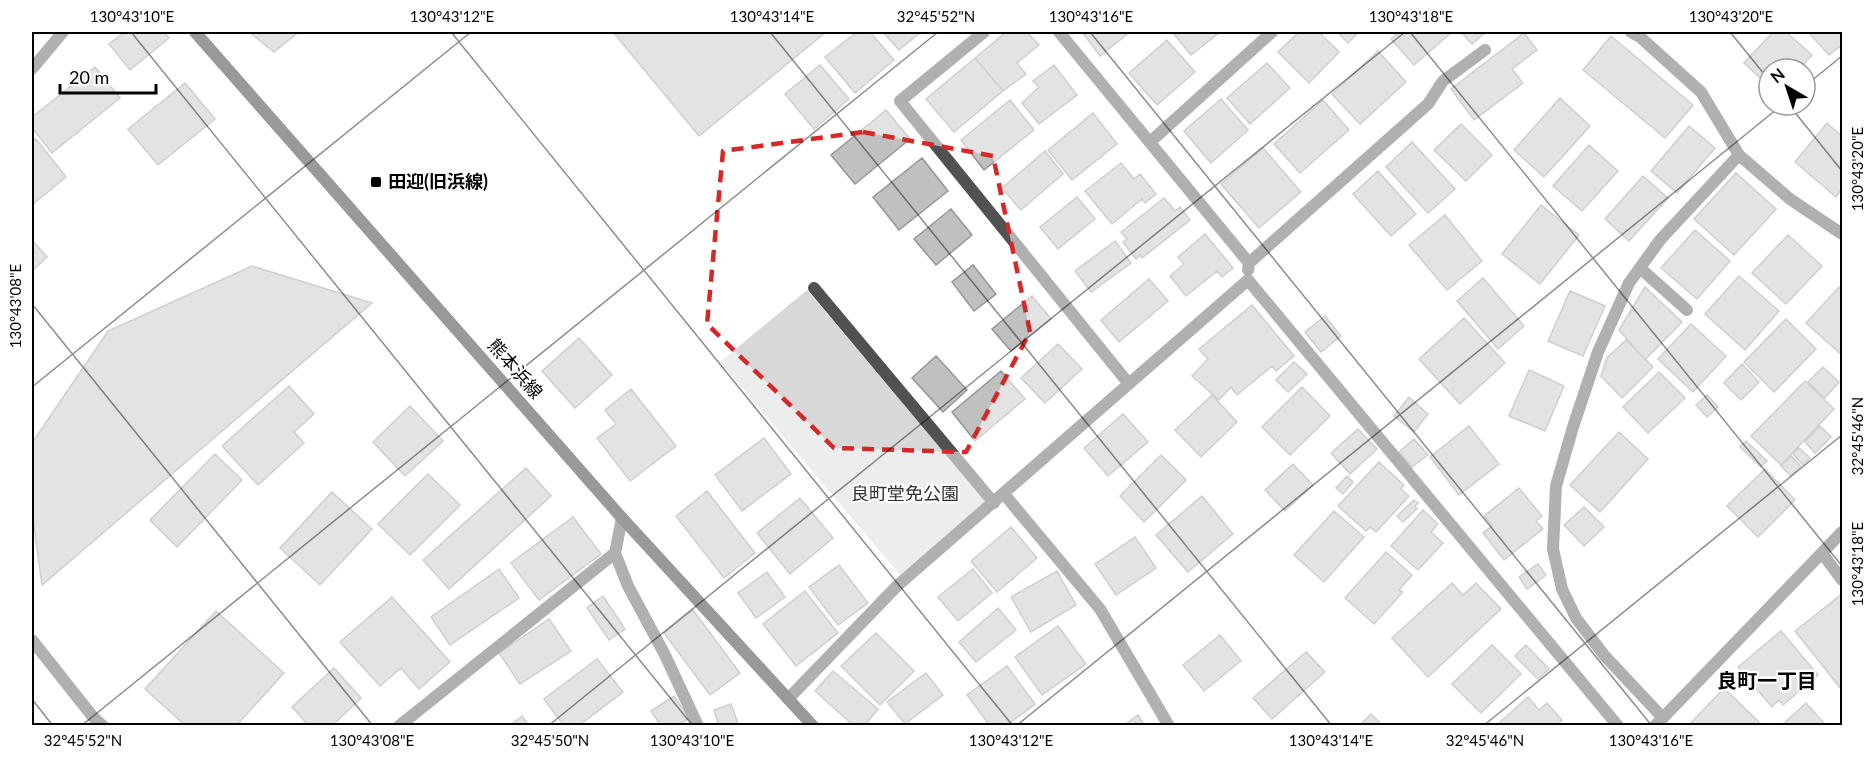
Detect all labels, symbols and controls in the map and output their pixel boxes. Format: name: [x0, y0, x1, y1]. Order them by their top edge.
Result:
text: 130°43'10"E: [90, 7, 174, 25]
text: 130°43'12"E: [410, 7, 494, 25]
text: 130°43'14"E: [730, 7, 814, 25]
text: 32°45'52"N: [897, 7, 975, 25]
text: 130°43'16"E: [1049, 7, 1133, 25]
text: 130°43'18"E: [1369, 7, 1453, 25]
text: 130°43'20"E: [1689, 7, 1773, 25]
scale bar: [60, 57, 156, 95]
north arrow: [1757, 57, 1817, 117]
text: N: [1766, 64, 1788, 86]
text: 20 m: [69, 66, 109, 88]
text: 130°43'20"E: [1848, 127, 1866, 211]
place label: 田迎(旧浜線): [388, 170, 488, 192]
marker: 田迎(旧浜線): [369, 175, 383, 189]
text: 130°43'08"E: [6, 264, 24, 348]
street label: 熊本浜線: [484, 334, 548, 403]
text: 32°45'46"N: [1848, 397, 1866, 475]
park label: 良町堂免公園: [851, 482, 959, 504]
text: 130°43'18"E: [1848, 522, 1866, 606]
district label: 良町一丁目: [1717, 668, 1817, 692]
text: 32°45'52"N: [44, 731, 122, 749]
text: 130°43'08"E: [330, 731, 414, 749]
text: 32°45'50"N: [511, 731, 589, 749]
text: 130°43'10"E: [650, 731, 734, 749]
text: 130°43'12"E: [969, 731, 1053, 749]
text: 130°43'14"E: [1289, 731, 1373, 749]
text: 32°45'46"N: [1446, 731, 1524, 749]
text: 130°43'16"E: [1609, 731, 1693, 749]

